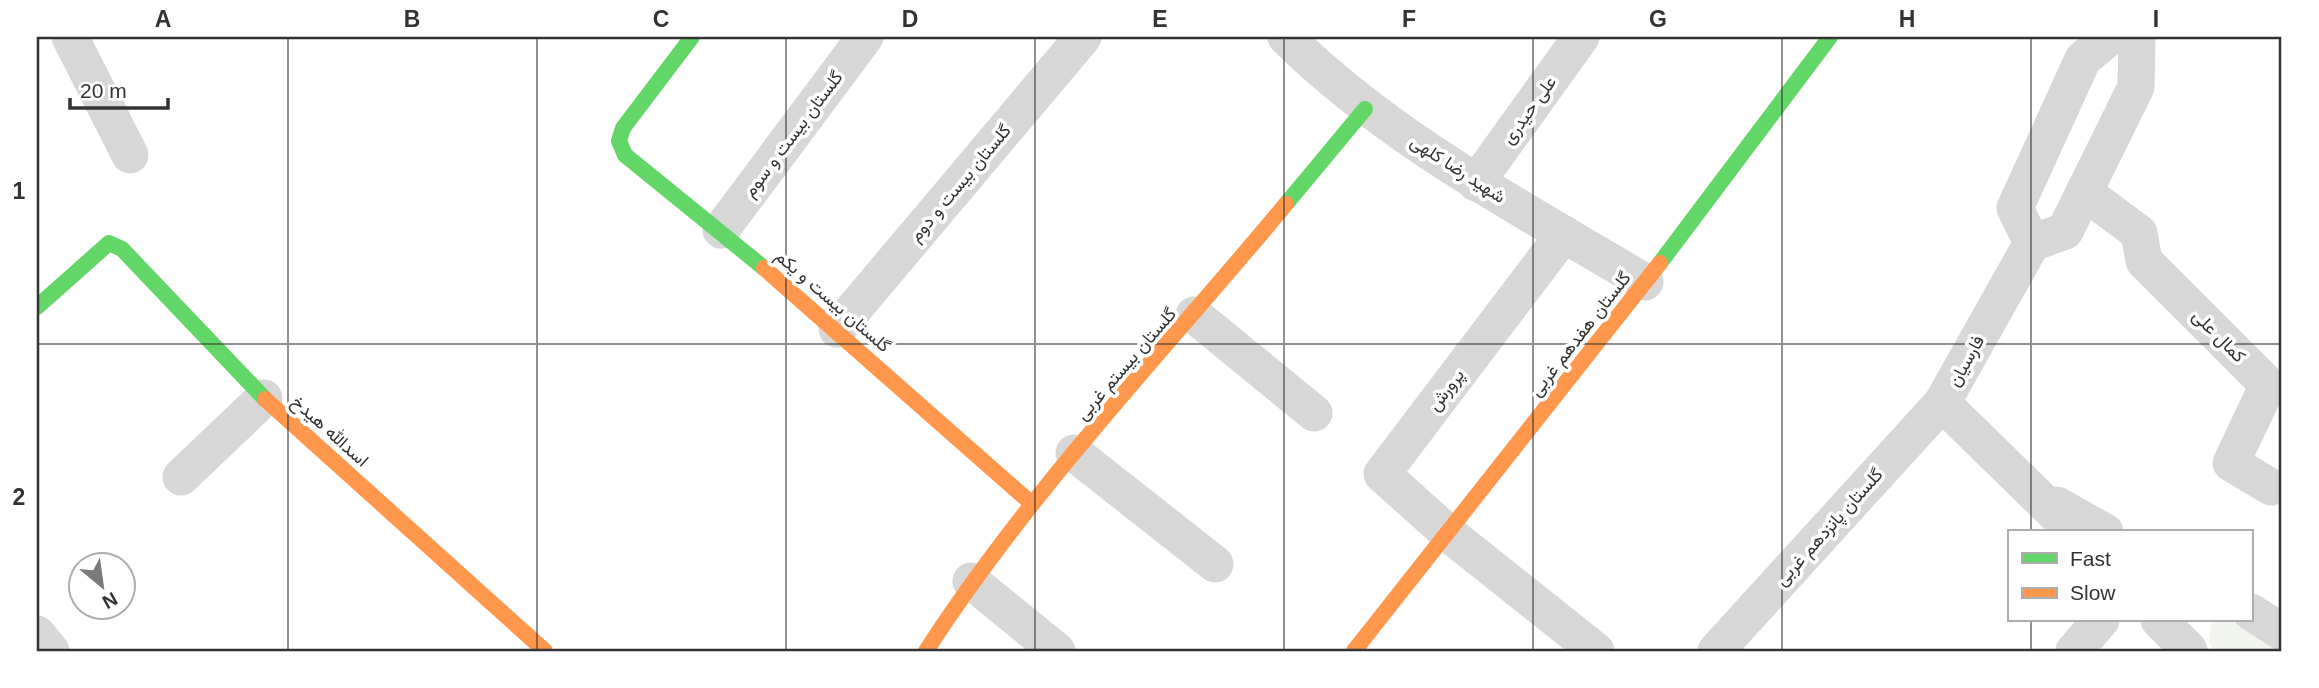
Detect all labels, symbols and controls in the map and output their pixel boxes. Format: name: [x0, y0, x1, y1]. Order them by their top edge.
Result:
text: A: [155, 6, 171, 32]
text: B: [404, 6, 420, 32]
text: C: [653, 6, 669, 32]
text: D: [902, 6, 918, 32]
text: E: [1152, 6, 1168, 32]
text: F: [1402, 6, 1416, 32]
text: G: [1649, 6, 1667, 32]
text: H: [1899, 6, 1915, 32]
text: I: [2153, 6, 2159, 32]
scale bar: [70, 66, 168, 110]
street label: گلستان بیست و سوم: [739, 67, 848, 202]
street label: علی حیدری: [1498, 72, 1561, 148]
text: 20 m: [80, 79, 127, 102]
street label: گلستان بیست و دوم: [905, 120, 1016, 247]
street label: شهید رضا کلهی: [1406, 131, 1509, 208]
text: 1: [13, 178, 26, 204]
street label: گلستان بیست و یکم: [770, 246, 895, 358]
street label: گلستان هفدهم غربی: [1525, 268, 1636, 401]
street label: گلستان بیستم غربی: [1072, 304, 1182, 426]
street label: کمال علی: [2188, 305, 2250, 367]
street label: فارسیان: [1944, 332, 1989, 391]
street label: پرورش: [1424, 365, 1470, 416]
street label: اسدالله هیدخ: [286, 391, 373, 472]
street label: گلستان پانزدهم غربی: [1771, 464, 1888, 591]
text: 2: [13, 484, 25, 510]
legend: [2008, 530, 2252, 622]
text: Fast: [2070, 547, 2111, 570]
north arrow: [66, 552, 136, 622]
text: Slow: [2070, 581, 2116, 604]
text: N: [99, 588, 121, 613]

